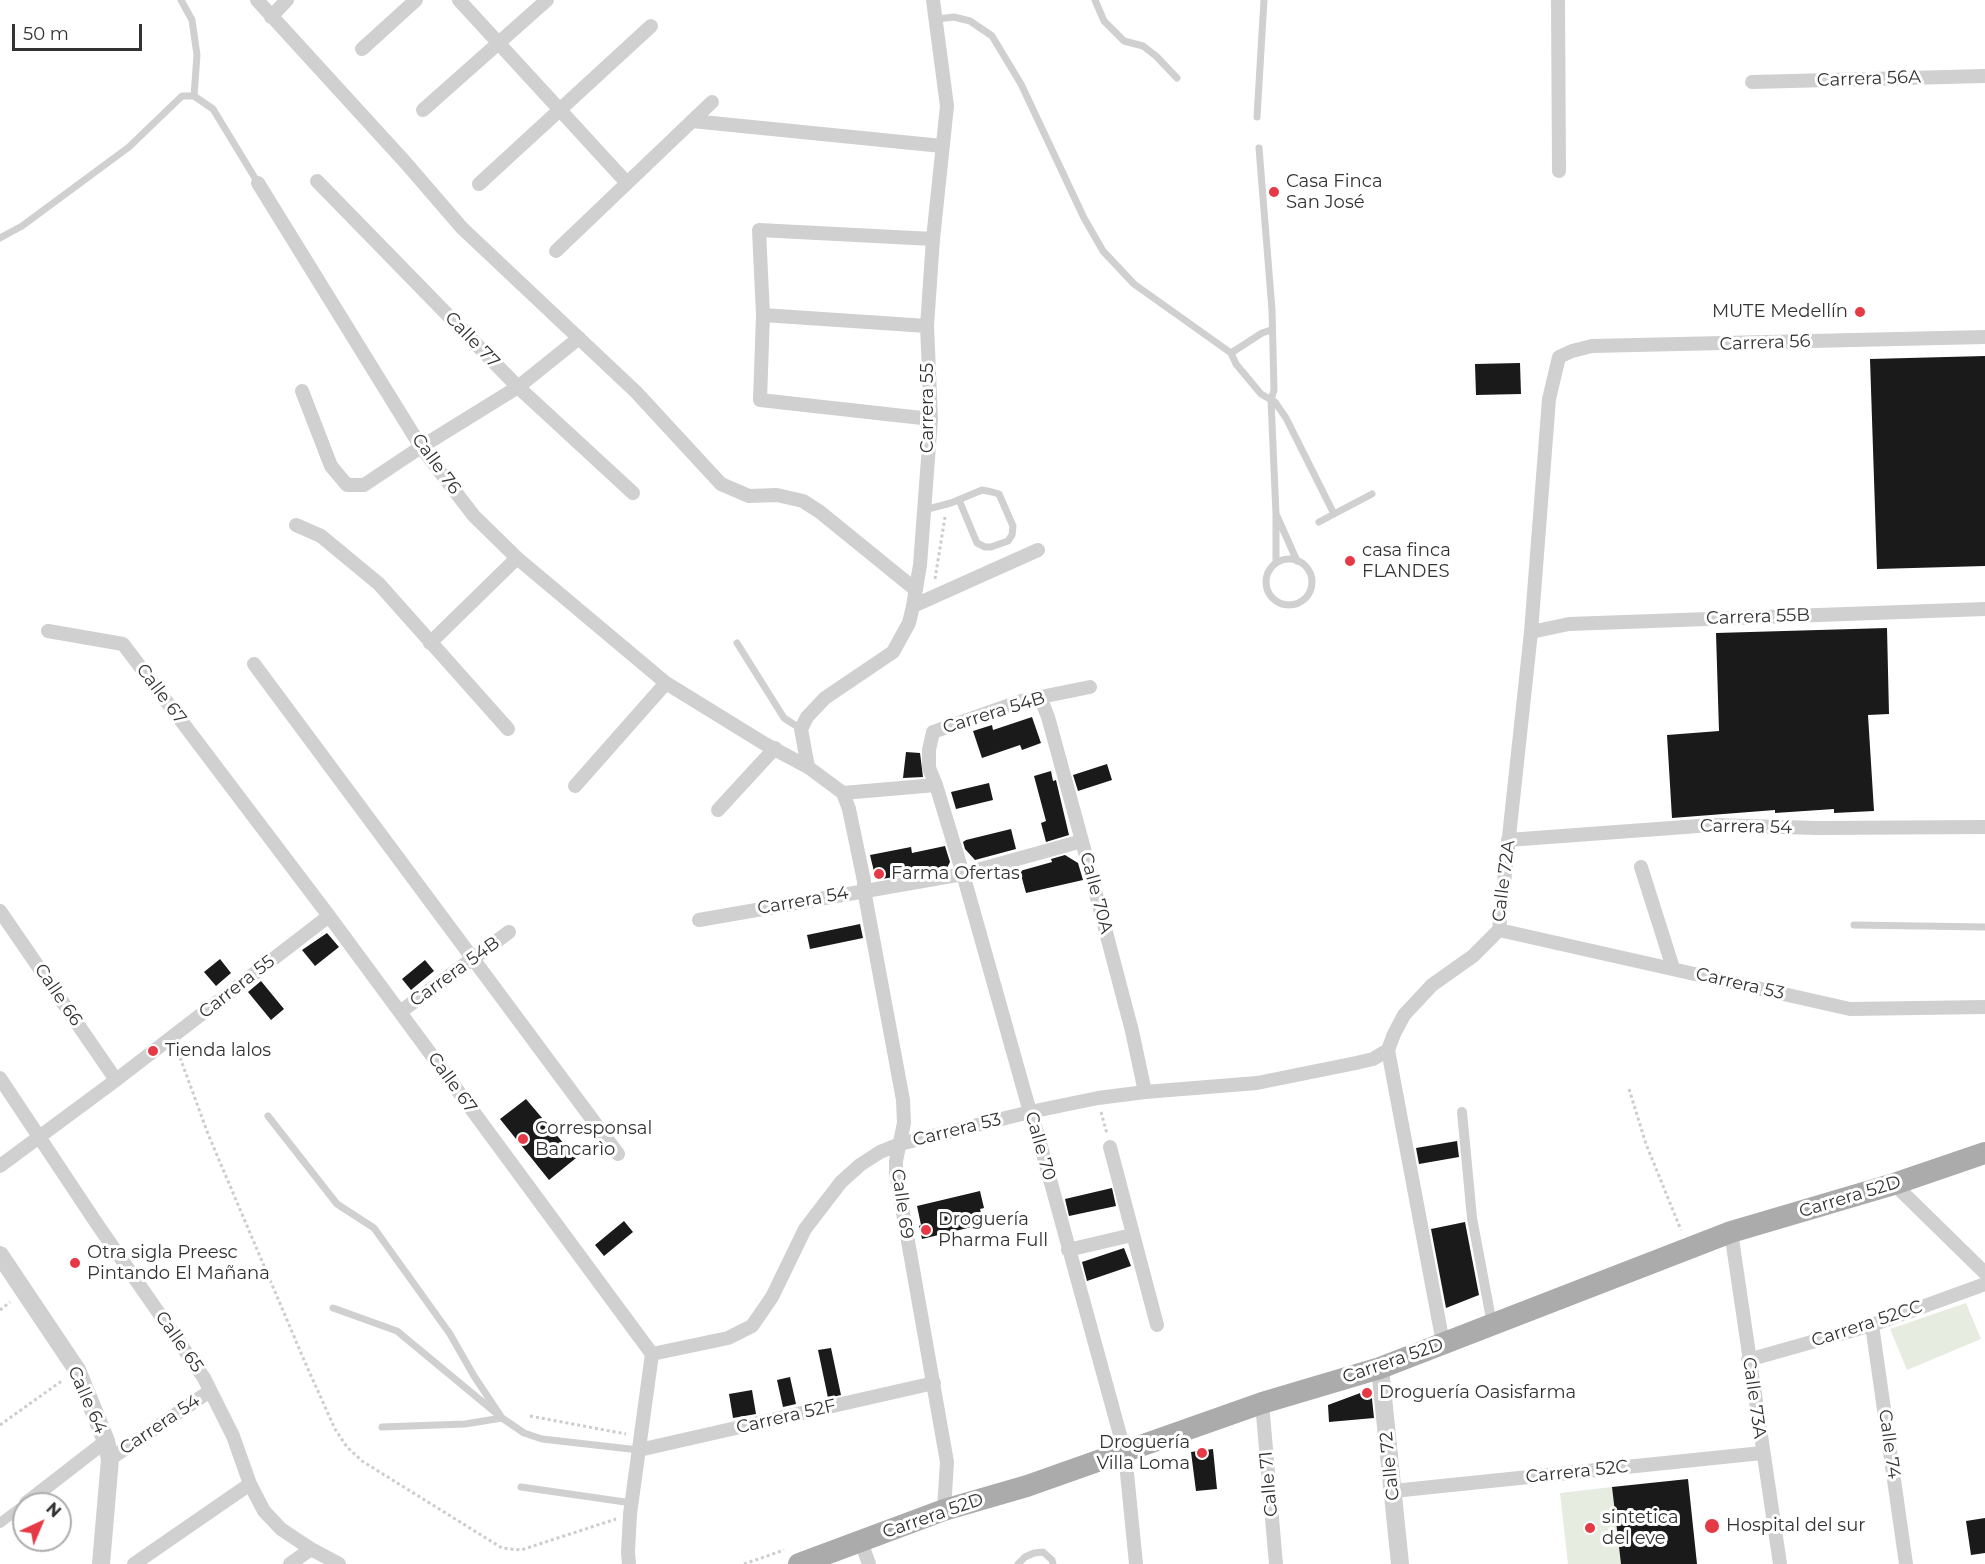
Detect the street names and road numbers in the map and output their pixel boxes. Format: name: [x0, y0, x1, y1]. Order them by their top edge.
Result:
street label: Carrera 56A: [1817, 66, 1921, 92]
street label: Calle 77: [440, 307, 504, 373]
street label: Carrera 56: [1719, 331, 1811, 355]
street label: Carrera 55: [917, 363, 939, 453]
street label: Calle 76: [407, 429, 465, 499]
street label: Carrera 55B: [1706, 604, 1810, 630]
street label: Calle 67: [131, 660, 191, 728]
street label: Carrera 54B: [940, 687, 1048, 739]
street label: Carrera 54: [1700, 815, 1792, 839]
street label: Calle 72A: [1488, 839, 1520, 923]
street label: Calle 70A: [1075, 850, 1117, 936]
street label: Carrera 54: [756, 882, 850, 920]
street label: Carrera 54B: [406, 932, 504, 1012]
street label: Carrera 55: [195, 951, 279, 1023]
street label: Calle 66: [29, 960, 87, 1030]
street label: Carrera 53: [1694, 963, 1786, 1005]
street label: Calle 67: [423, 1048, 481, 1118]
street label: Carrera 53: [911, 1109, 1003, 1151]
street label: Calle 70: [1020, 1109, 1060, 1183]
street label: Calle 69: [886, 1168, 918, 1240]
street label: Carrera 52D: [1797, 1171, 1903, 1223]
street label: Carrera 52CC: [1809, 1296, 1925, 1352]
street label: Calle 65: [150, 1307, 208, 1377]
street label: Carrera 52D: [1340, 1334, 1446, 1388]
street label: Calle 73A: [1738, 1356, 1770, 1440]
street label: Calle 64: [63, 1363, 111, 1437]
street label: Carrera 54: [116, 1390, 204, 1460]
street label: Carrera 52F: [734, 1395, 838, 1439]
street label: Calle 74: [1873, 1408, 1905, 1480]
street label: Calle 72: [1376, 1430, 1404, 1502]
street label: Calle 71: [1255, 1450, 1283, 1518]
street label: Carrera 52C: [1525, 1456, 1629, 1488]
street label: Carrera 52D: [880, 1489, 986, 1543]

